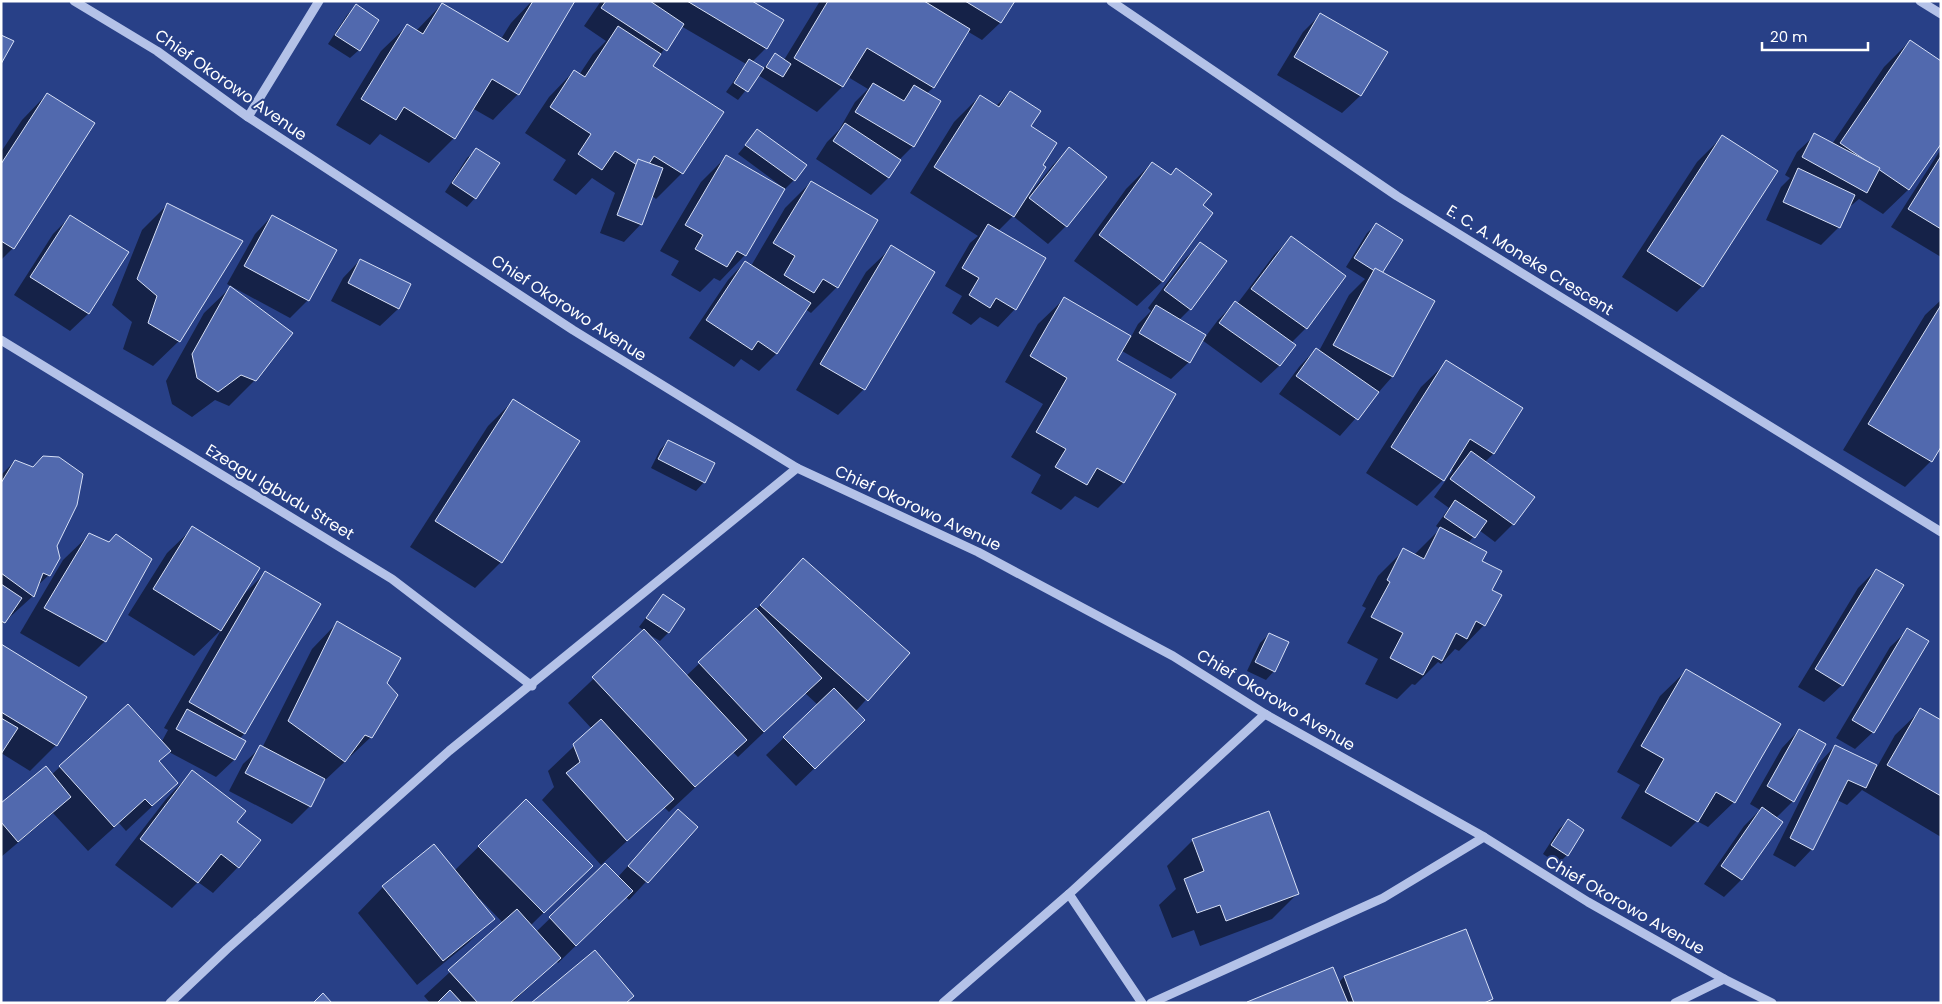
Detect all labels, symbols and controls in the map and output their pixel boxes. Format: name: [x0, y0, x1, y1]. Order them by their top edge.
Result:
scale bar: [1762, 20, 1868, 52]
street label: Chief Okorowo Avenue: [150, 24, 312, 146]
text: 20 m: [1770, 26, 1808, 47]
street label: E. C. A. Moneke Crescent: [1442, 199, 1618, 321]
street label: Chief Okorowo Avenue: [487, 249, 651, 367]
street label: Ezeagu Igbudu Street: [201, 438, 359, 546]
street label: Chief Okorowo Avenue: [831, 459, 1005, 557]
street label: Chief Okorowo Avenue: [1193, 644, 1360, 756]
street label: Chief Okorowo Avenue: [1541, 850, 1709, 960]

